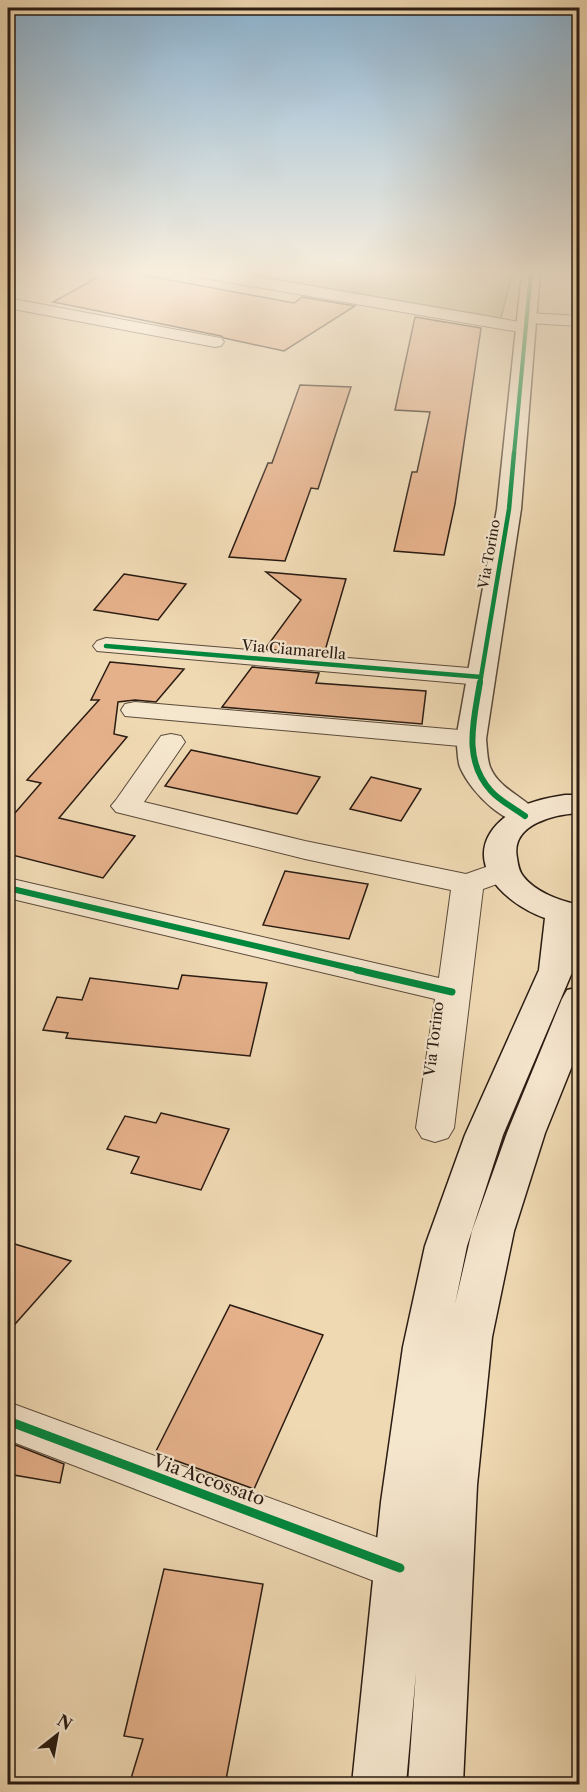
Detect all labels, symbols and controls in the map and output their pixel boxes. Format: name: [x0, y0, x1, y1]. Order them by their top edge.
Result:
street label: Via Torino: [474, 518, 504, 591]
street label: Via Ciamarella: [240, 635, 347, 664]
street label: Via Torino: [419, 1000, 448, 1078]
street label: Via Accossato: [149, 1449, 268, 1510]
north arrow: [27, 1705, 87, 1765]
text: N: [54, 1710, 76, 1734]

